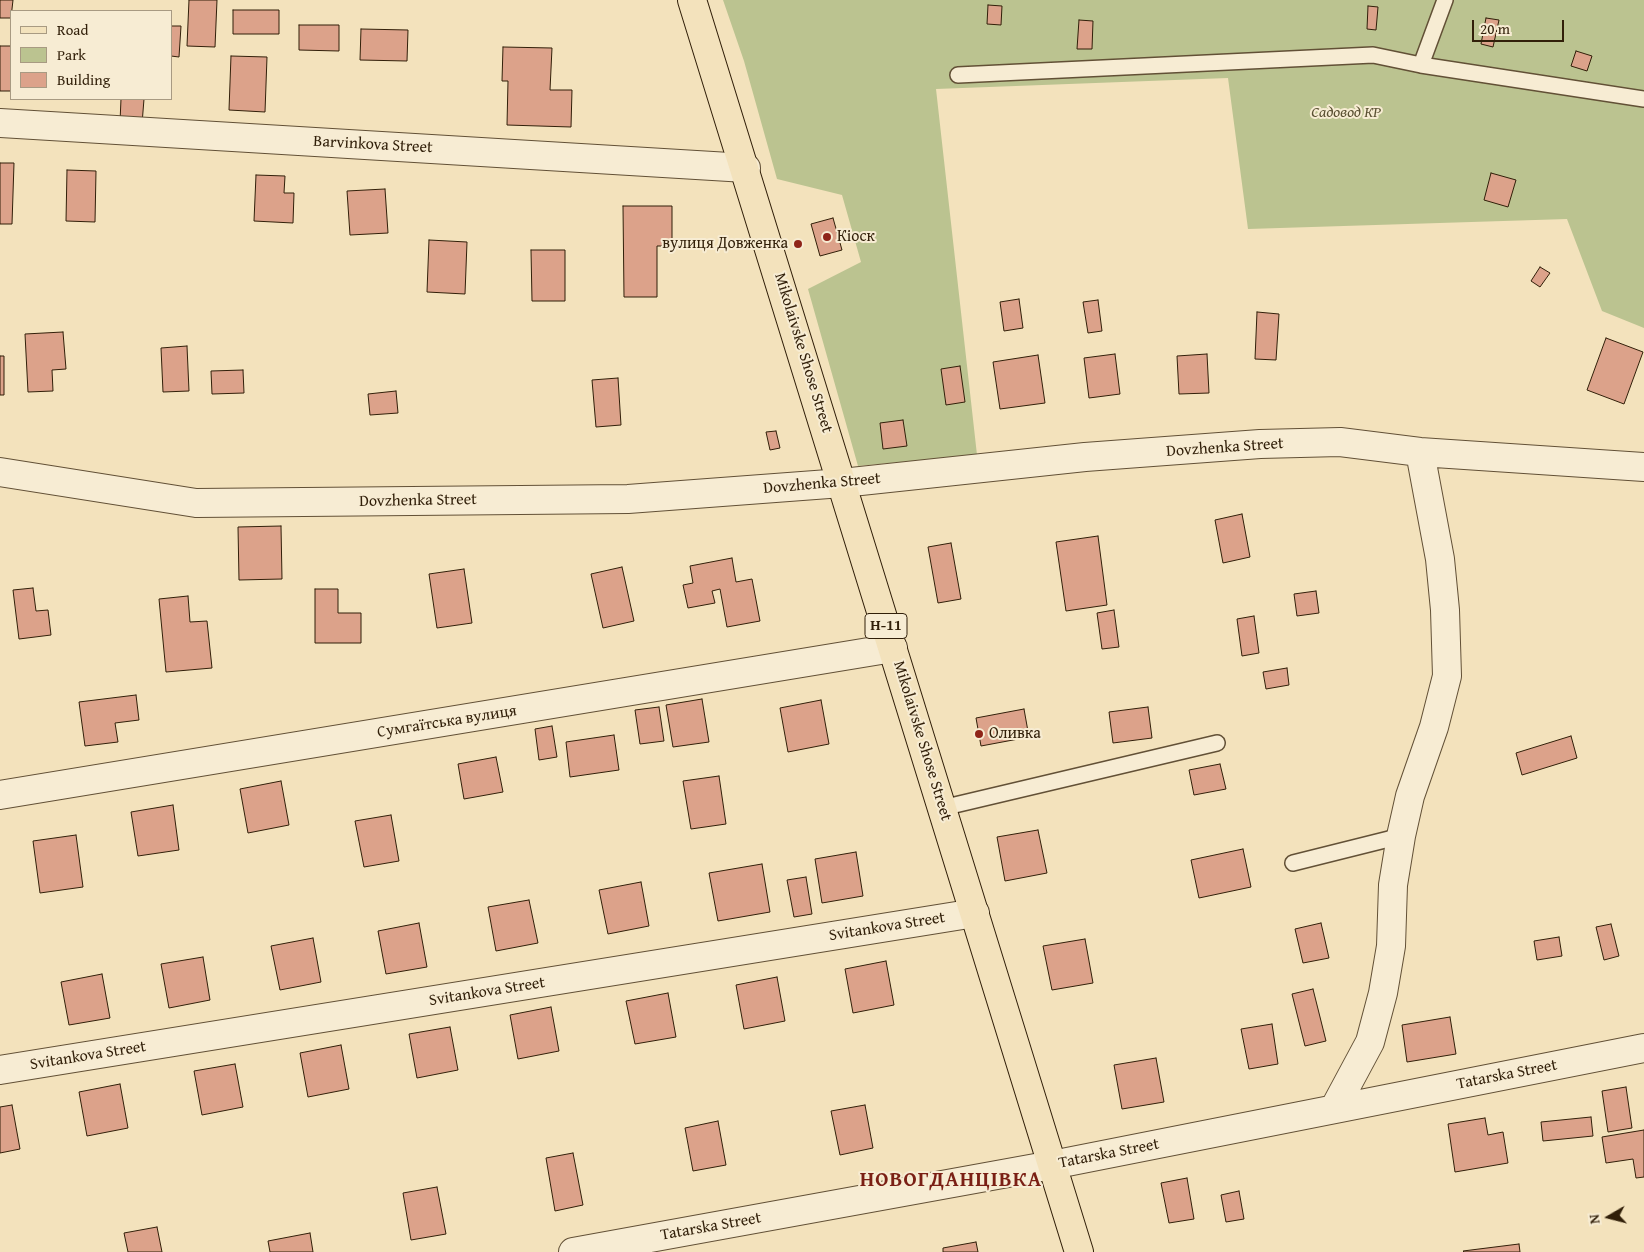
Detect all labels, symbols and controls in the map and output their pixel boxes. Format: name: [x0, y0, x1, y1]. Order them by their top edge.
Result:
legend: [10, 10, 172, 100]
scale bar: [1474, 10, 1566, 42]
text: 20 m: [1480, 18, 1510, 39]
text: Road: [57, 19, 88, 40]
text: Park: [57, 44, 86, 65]
text: Building: [57, 69, 110, 90]
park label: Садовод КР: [1311, 103, 1381, 123]
street label: Barvinkova Street: [313, 132, 433, 158]
place label: Кіоск: [837, 227, 875, 247]
marker: Кіоск: [821, 231, 833, 243]
place label: вулиця Довженка: [662, 234, 788, 254]
marker: вулиця Довженка: [792, 238, 804, 250]
street label: Mikolaivske Shose Street: [770, 271, 836, 435]
street label: Dovzhenka Street: [1166, 434, 1284, 462]
street label: Dovzhenka Street: [763, 469, 881, 499]
street label: Dovzhenka Street: [359, 490, 477, 512]
road number: Н-11: [865, 614, 907, 638]
street label: Mikolaivske Shose Street: [889, 659, 955, 823]
street label: Сумгаїтська вулиця: [376, 701, 518, 743]
place label: Оливка: [989, 724, 1041, 744]
marker: Оливка: [973, 728, 985, 740]
street label: Svitankova Street: [828, 908, 946, 946]
street label: Svitankova Street: [428, 973, 546, 1011]
street label: Svitankova Street: [29, 1037, 147, 1075]
street label: Tatarska Street: [1455, 1056, 1559, 1094]
street label: Tatarska Street: [1057, 1135, 1161, 1173]
district label: НОВОГДАНЦІВКА: [858, 1168, 1044, 1194]
north arrow: [1584, 1192, 1634, 1242]
street label: Tatarska Street: [659, 1209, 763, 1245]
text: N: [1584, 1213, 1605, 1225]

